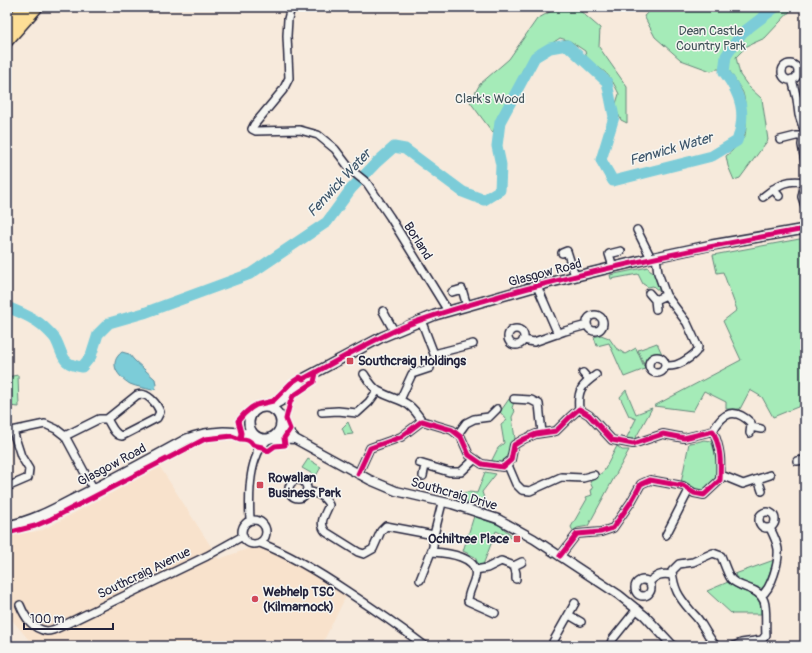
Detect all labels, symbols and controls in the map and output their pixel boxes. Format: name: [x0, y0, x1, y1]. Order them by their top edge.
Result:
park label: Dean Castle Country Park: [676, 23, 746, 54]
park label: Clark's Wood: [455, 91, 525, 107]
water label: Fenwick Water: [627, 128, 717, 169]
water label: Fenwick Water: [303, 144, 376, 220]
street label: Borland: [400, 219, 436, 263]
street label: Glasgow Road: [507, 256, 583, 290]
place label: Southcraig Holdings: [358, 353, 466, 369]
marker: Southcraig Holdings: [345, 356, 355, 366]
street label: Glasgow Road: [75, 440, 149, 490]
place label: Rowallan Business Park: [268, 470, 341, 501]
street label: Southcraig Drive: [409, 474, 500, 514]
marker: Rowallan Business Park: [255, 480, 265, 490]
place label: Ochiltree Place: [428, 531, 510, 547]
marker: Ochiltree Place: [512, 534, 522, 544]
street label: Southcraig Avenue: [95, 543, 194, 602]
place label: Webhelp TSC (Kilmarnock): [263, 584, 334, 615]
marker: Webhelp TSC (Kilmarnock): [250, 594, 260, 604]
scale bar: [24, 605, 113, 631]
text: 100 m: [30, 612, 65, 627]

